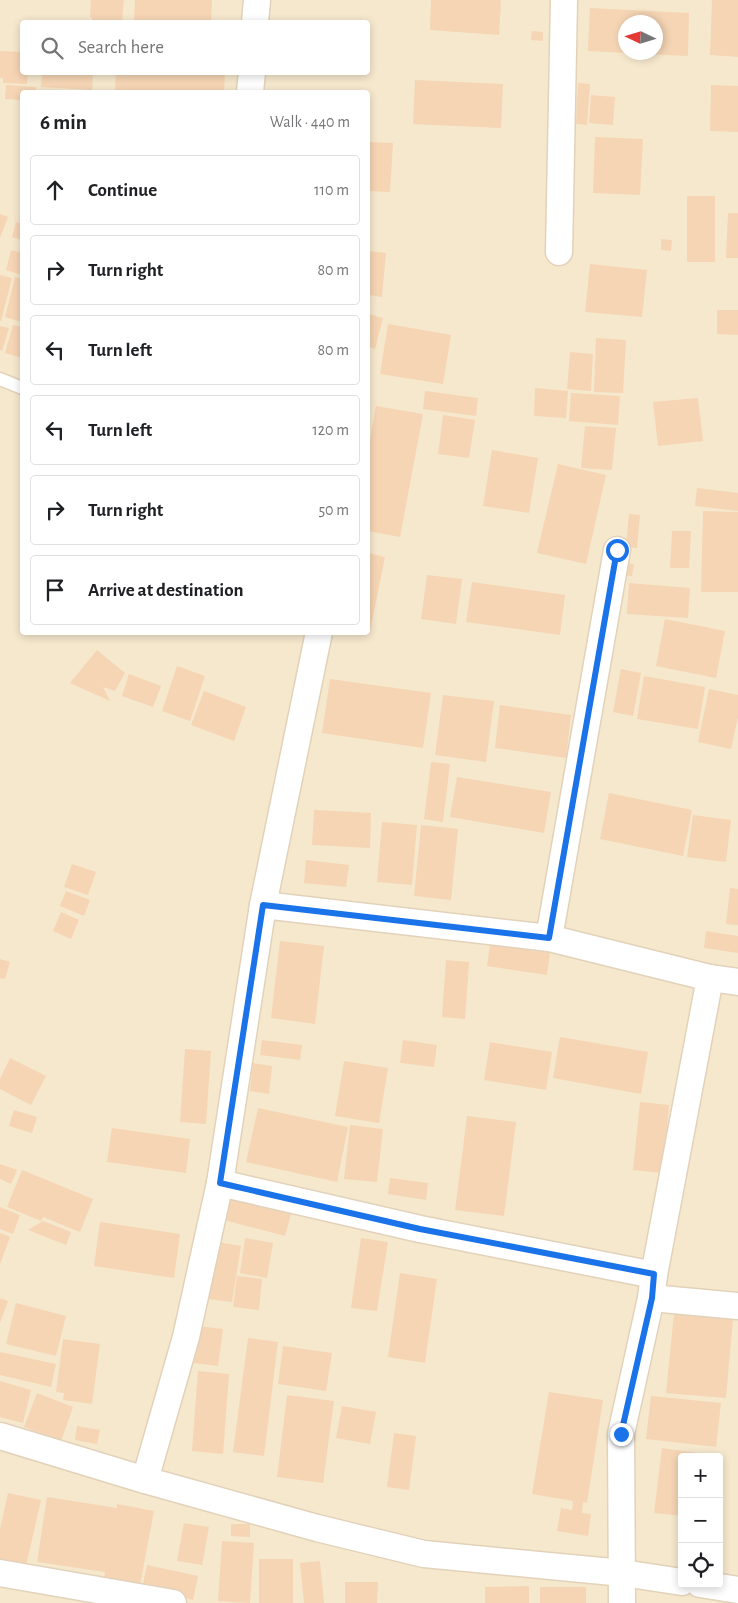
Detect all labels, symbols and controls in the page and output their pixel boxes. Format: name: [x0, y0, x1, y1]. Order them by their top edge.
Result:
north arrow: [618, 15, 663, 60]
search box: [20, 20, 370, 75]
icon: search: [38, 34, 66, 62]
text: Search here: [78, 38, 164, 57]
text: 6 min: [40, 112, 87, 133]
text: Walk · 440 m: [270, 114, 350, 130]
icon: ahead: [41, 176, 69, 204]
text: Continue: [88, 181, 157, 200]
text: 110 m: [314, 182, 349, 198]
icon: right: [41, 256, 69, 284]
text: Turn right: [88, 261, 163, 280]
text: 80 m: [318, 262, 349, 278]
icon: left: [41, 336, 69, 364]
text: Turn left: [88, 341, 152, 360]
text: 80 m: [318, 342, 349, 358]
icon: left: [41, 416, 69, 444]
text: Turn left: [88, 421, 152, 440]
text: 120 m: [312, 422, 349, 438]
icon: right: [41, 496, 69, 524]
text: Turn right: [88, 501, 163, 520]
text: 50 m: [318, 502, 349, 518]
route start: [606, 539, 629, 562]
icon: arrive: [41, 576, 69, 604]
text: Arrive at destination: [88, 581, 244, 600]
route end: [610, 1423, 633, 1446]
map controls: [678, 1453, 723, 1588]
button: +: [678, 1453, 723, 1498]
button: −: [678, 1498, 723, 1543]
button: locate: [678, 1543, 723, 1588]

